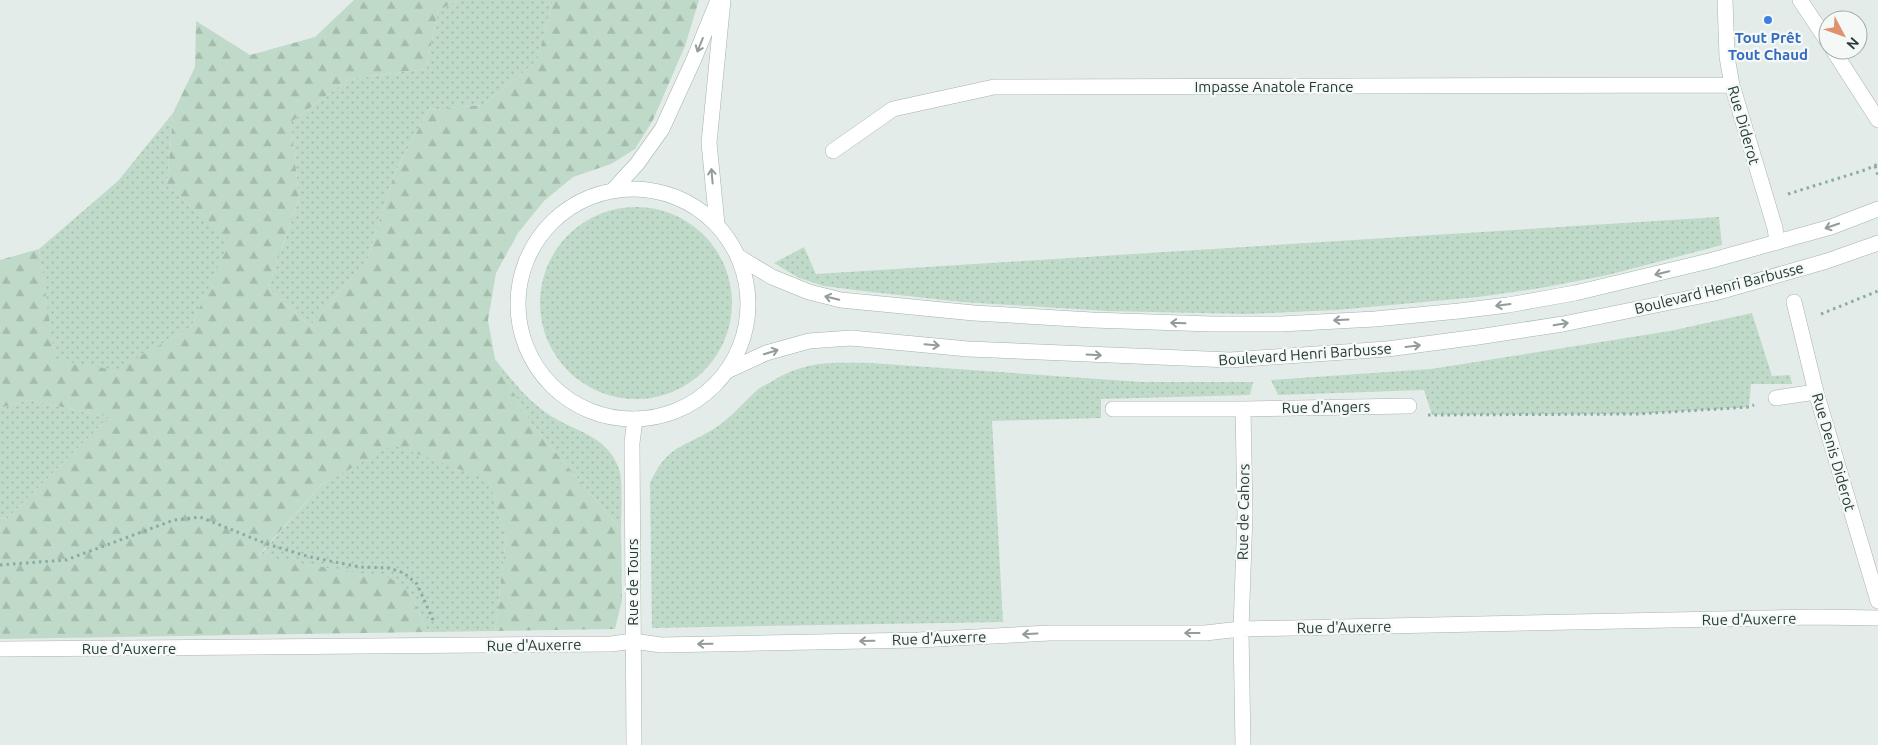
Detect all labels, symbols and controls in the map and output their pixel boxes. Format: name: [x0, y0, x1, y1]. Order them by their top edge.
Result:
north arrow: [1818, 10, 1868, 60]
marker: Tout Prêt Tout Chaud: [1762, 14, 1774, 26]
place label: Tout Prêt Tout Chaud: [1728, 29, 1808, 63]
text: N: [1843, 34, 1862, 53]
one-way arrow: [694, 37, 704, 52]
street label: Impasse Anatole France: [1194, 78, 1354, 95]
street label: Rue Diderot: [1725, 84, 1763, 166]
one-way arrow: [707, 168, 717, 184]
one-way arrow: [1825, 222, 1841, 231]
street label: Boulevard Henri Barbusse: [1633, 259, 1805, 317]
one-way arrow: [1654, 269, 1670, 278]
one-way arrow: [825, 293, 841, 302]
one-way arrow: [1495, 301, 1511, 311]
one-way arrow: [1333, 316, 1349, 325]
one-way arrow: [1171, 318, 1187, 328]
one-way arrow: [1552, 318, 1568, 328]
street label: Boulevard Henri Barbusse: [1218, 339, 1392, 369]
one-way arrow: [924, 340, 940, 350]
one-way arrow: [1405, 341, 1421, 351]
one-way arrow: [763, 346, 779, 356]
one-way arrow: [1086, 351, 1102, 360]
street label: Rue Denis Diderot: [1809, 391, 1859, 513]
street label: Rue d'Angers: [1282, 398, 1370, 416]
street label: Rue de Cahors: [1234, 464, 1252, 560]
street label: Rue de Tours: [624, 538, 641, 626]
street label: Rue d'Auxerre: [1702, 610, 1796, 628]
street label: Rue d'Auxerre: [1297, 618, 1391, 636]
street label: Rue d'Auxerre: [891, 628, 987, 648]
one-way arrow: [1184, 628, 1200, 638]
one-way arrow: [1022, 630, 1038, 639]
street label: Rue d'Auxerre: [487, 636, 581, 654]
one-way arrow: [860, 636, 876, 646]
one-way arrow: [697, 639, 713, 648]
street label: Rue d'Auxerre: [82, 640, 176, 657]

